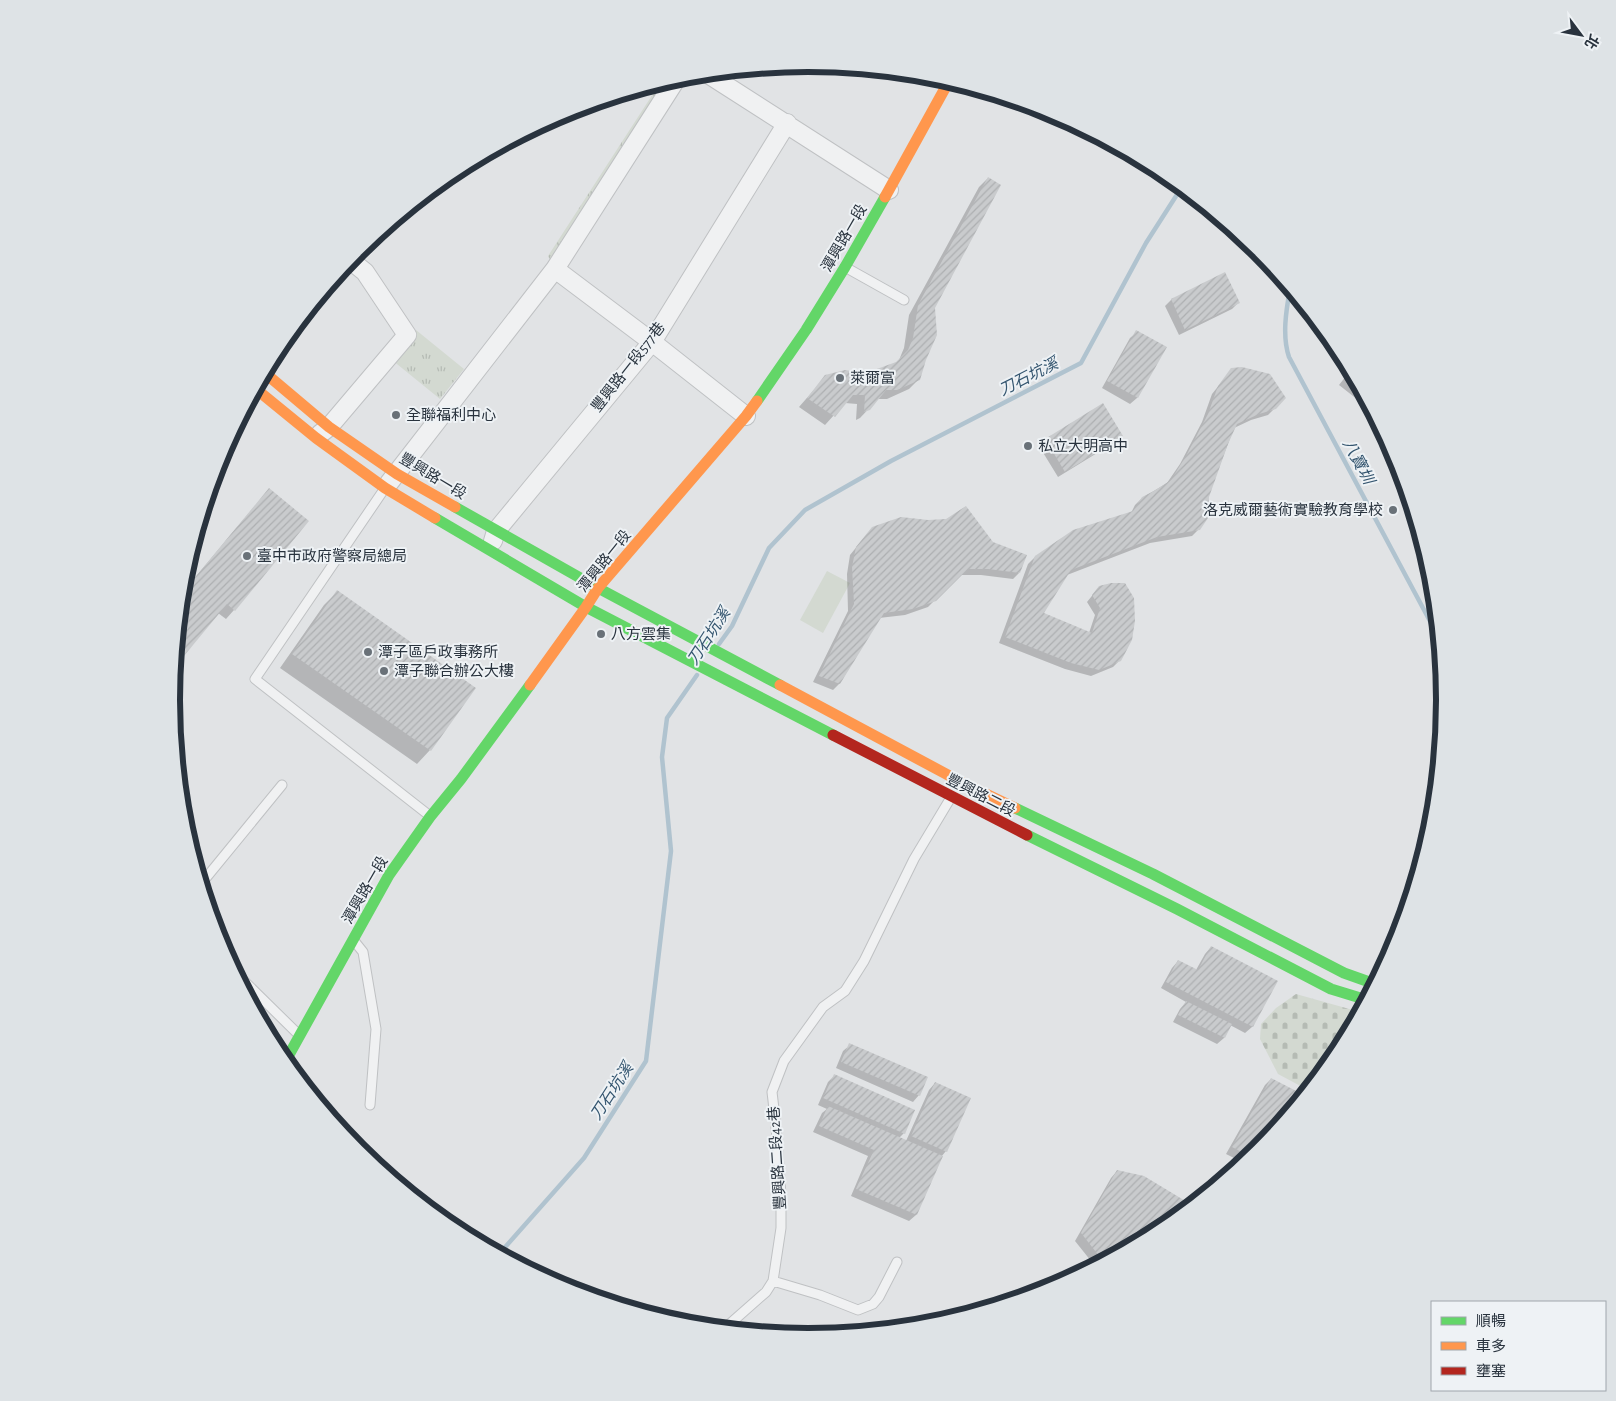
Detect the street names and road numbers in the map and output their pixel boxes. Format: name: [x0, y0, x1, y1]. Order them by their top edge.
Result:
street label: 潭興路一段: [818, 202, 870, 274]
street label: 豐興路一段577巷: [588, 319, 668, 415]
street label: 豐興路一段: [397, 450, 469, 502]
street label: 潭興路一段: [574, 527, 634, 595]
street label: 豐興路二段: [944, 771, 1018, 819]
street label: 潭興路一段: [339, 854, 391, 926]
street label: 豐興路二段42巷: [765, 1106, 789, 1210]

